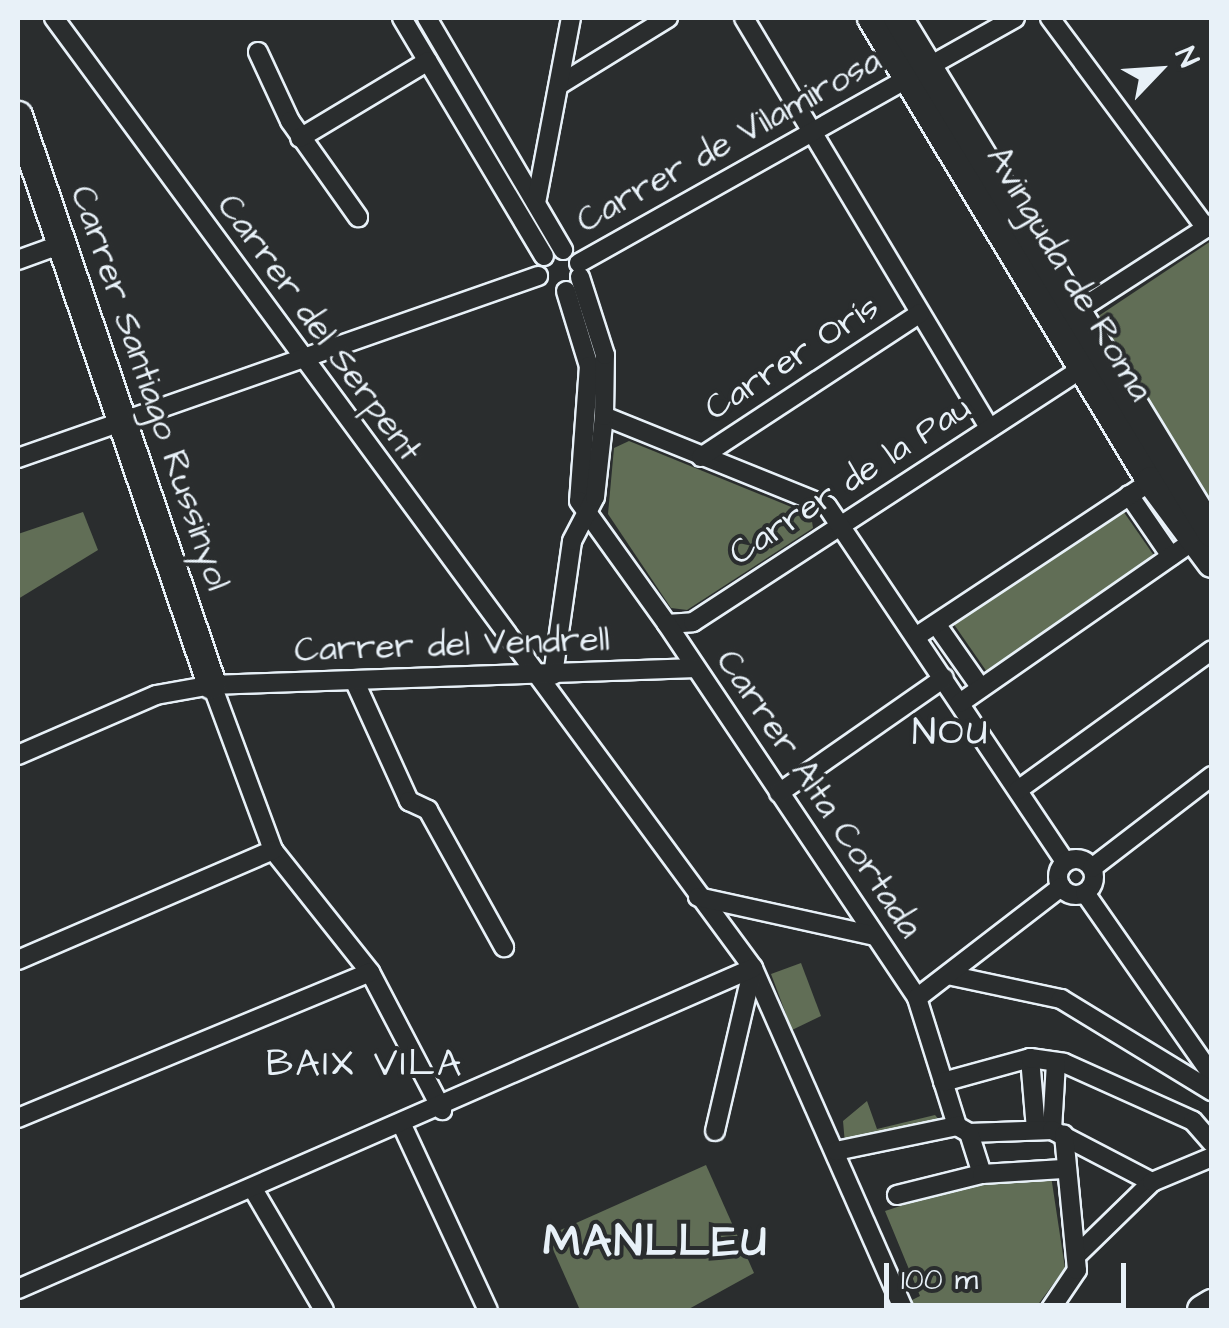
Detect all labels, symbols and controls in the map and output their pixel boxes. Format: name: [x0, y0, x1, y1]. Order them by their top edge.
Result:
north arrow: [1109, 20, 1209, 120]
street label: Carrer de Vilamirosa: [569, 40, 889, 242]
text: N: [1165, 41, 1208, 73]
street label: Avinguda de Roma: [976, 139, 1162, 409]
street label: Carrer Santiago Russinyol: [61, 180, 239, 596]
street label: Carrer del Serpent: [208, 186, 430, 470]
street label: Carrer Orís: [697, 286, 887, 430]
street label: Carrer de la Pau: [721, 387, 979, 575]
street label: Carrer del Vendrell: [294, 619, 610, 671]
street label: Carrer Alta Cortada: [707, 642, 931, 946]
district label: NOU: [912, 711, 990, 757]
district label: BAIX VILA: [266, 1042, 464, 1088]
district label: MANLLEU: [543, 1216, 769, 1270]
scale bar: [889, 1243, 1132, 1305]
text: 100 m: [901, 1259, 978, 1301]

